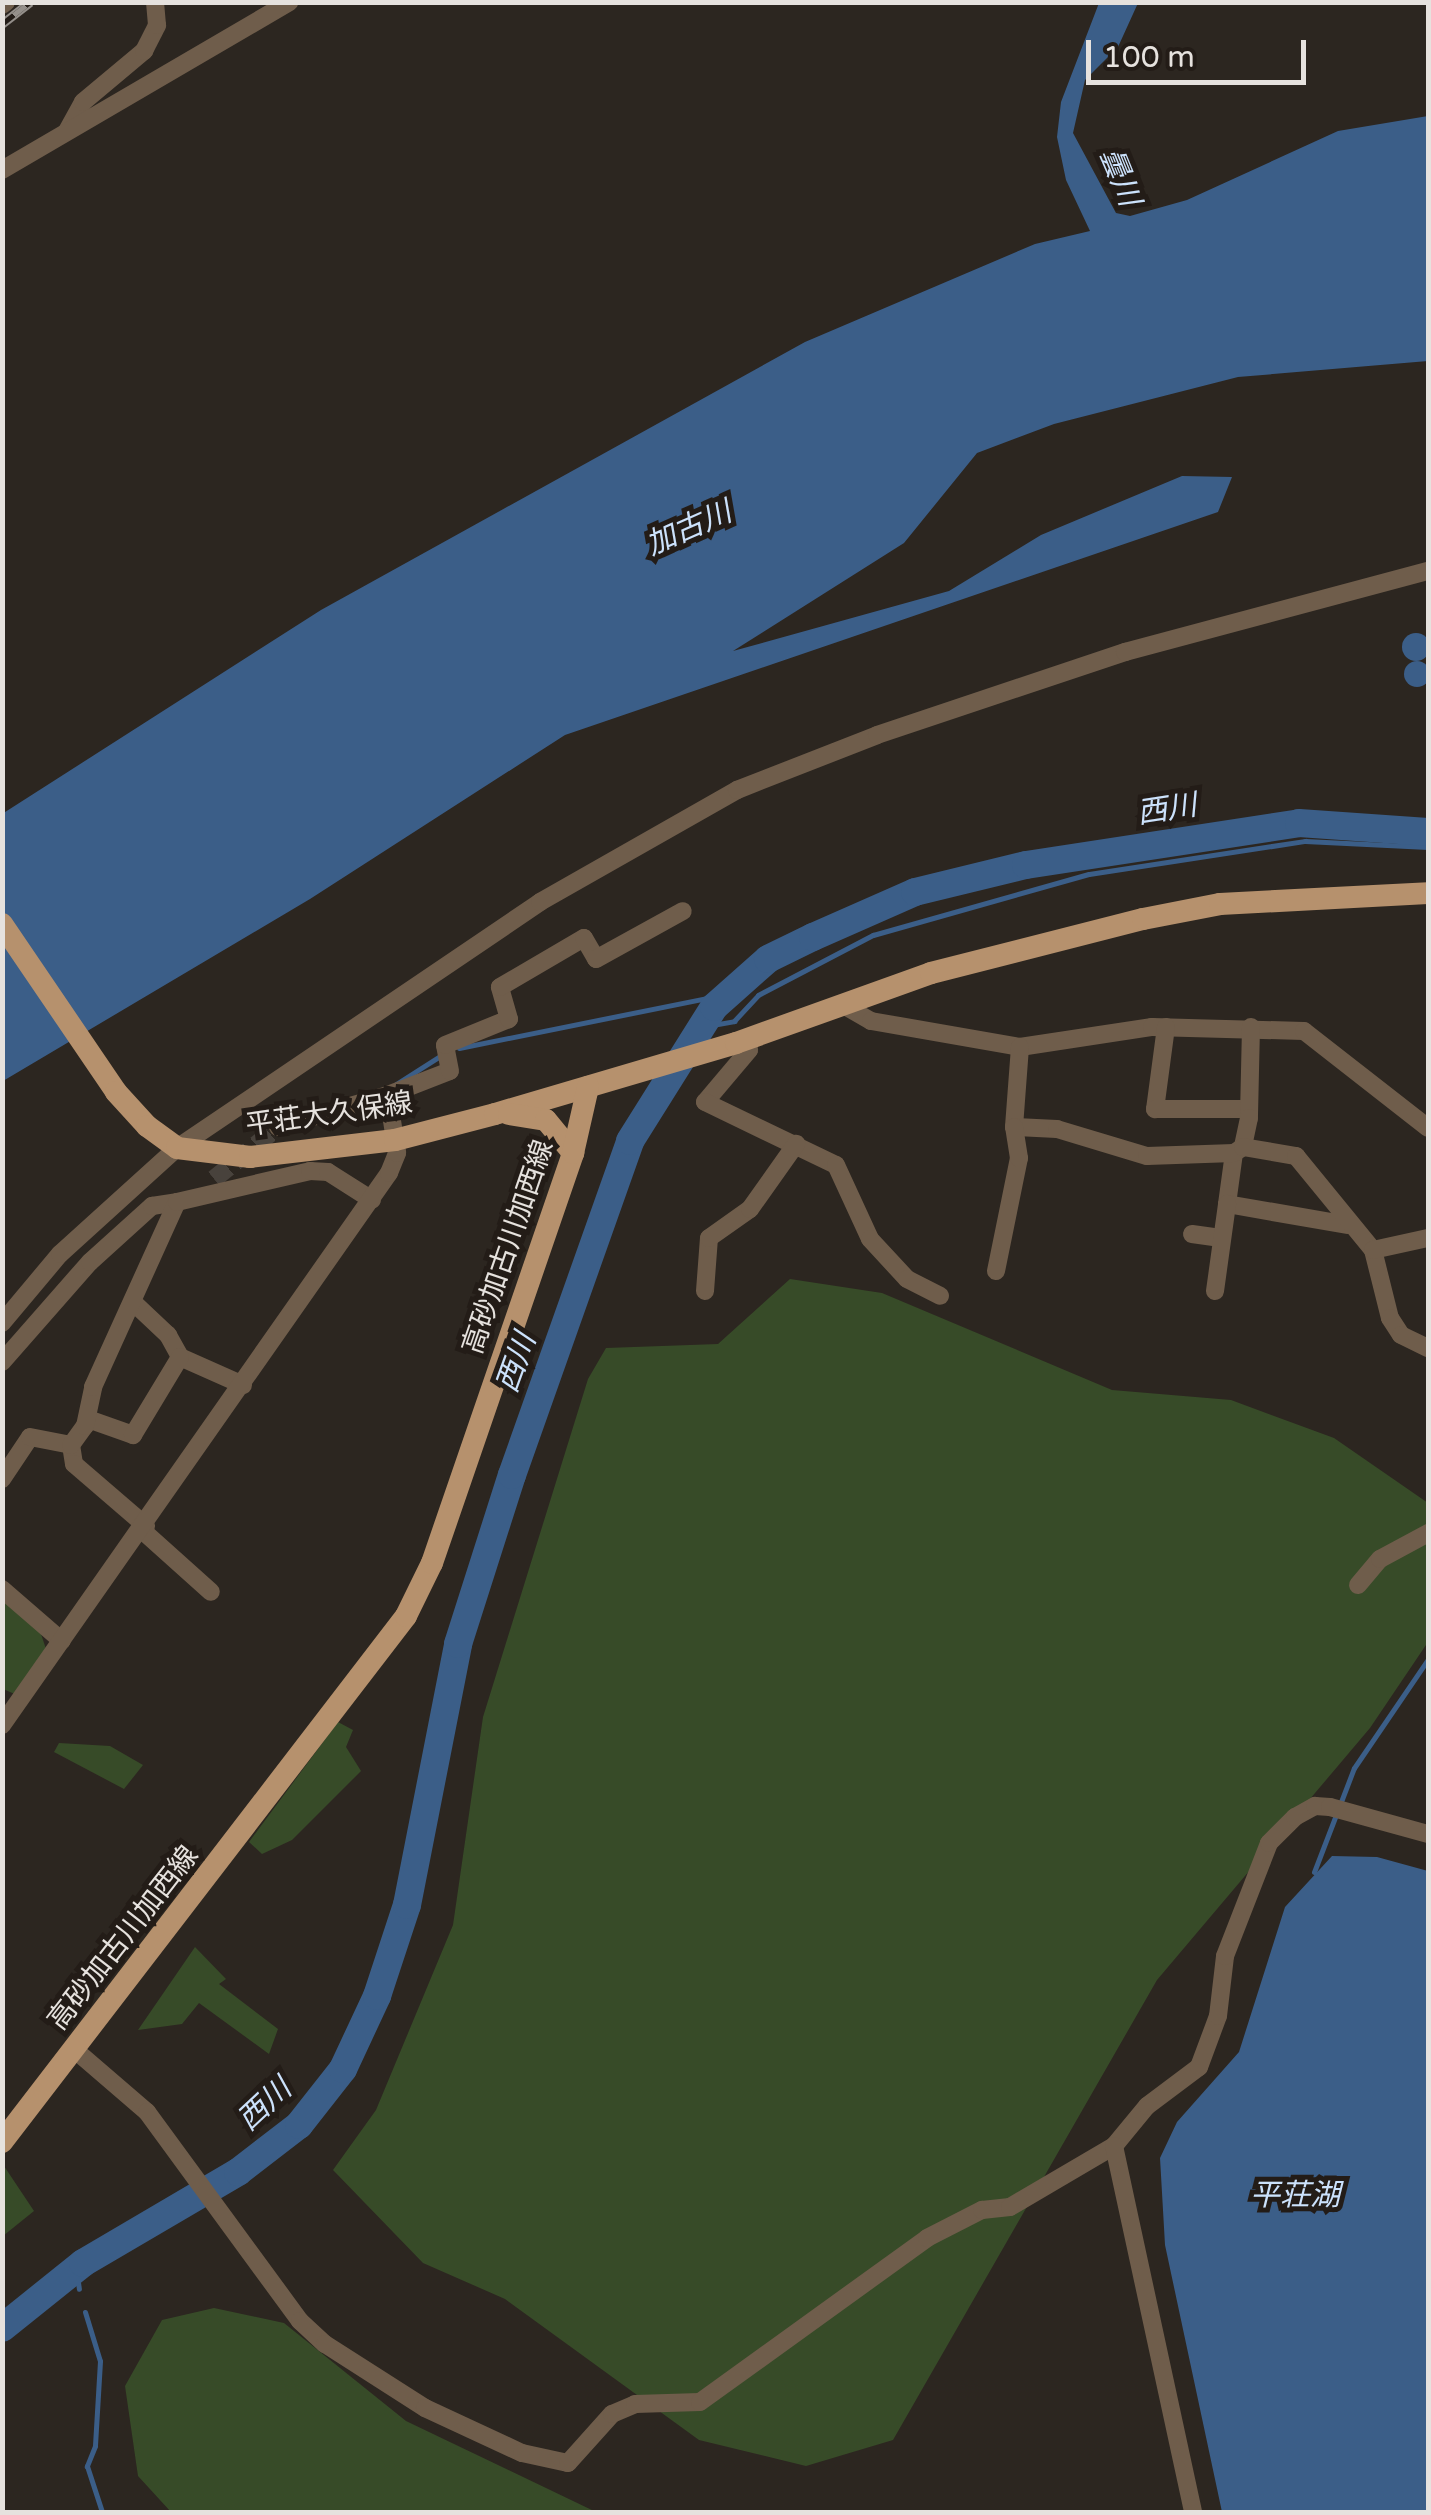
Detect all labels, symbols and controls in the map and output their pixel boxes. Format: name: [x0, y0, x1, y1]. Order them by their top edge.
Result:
scale bar: [1091, 20, 1311, 82]
text: 100 m: [1103, 39, 1195, 76]
water label: 曇川: [1091, 142, 1147, 212]
water label: 加古川: [641, 494, 737, 564]
water label: 西川: [1135, 788, 1199, 832]
street label: 平荘大久保線: [243, 1086, 415, 1142]
street label: 高砂加古川加西線: [456, 1136, 560, 1358]
water label: 西川: [490, 1329, 544, 1397]
street label: 高砂加古川加西線: [41, 1839, 205, 2037]
water label: 西川: [231, 2071, 299, 2139]
water label: 平荘湖: [1250, 2178, 1340, 2214]

